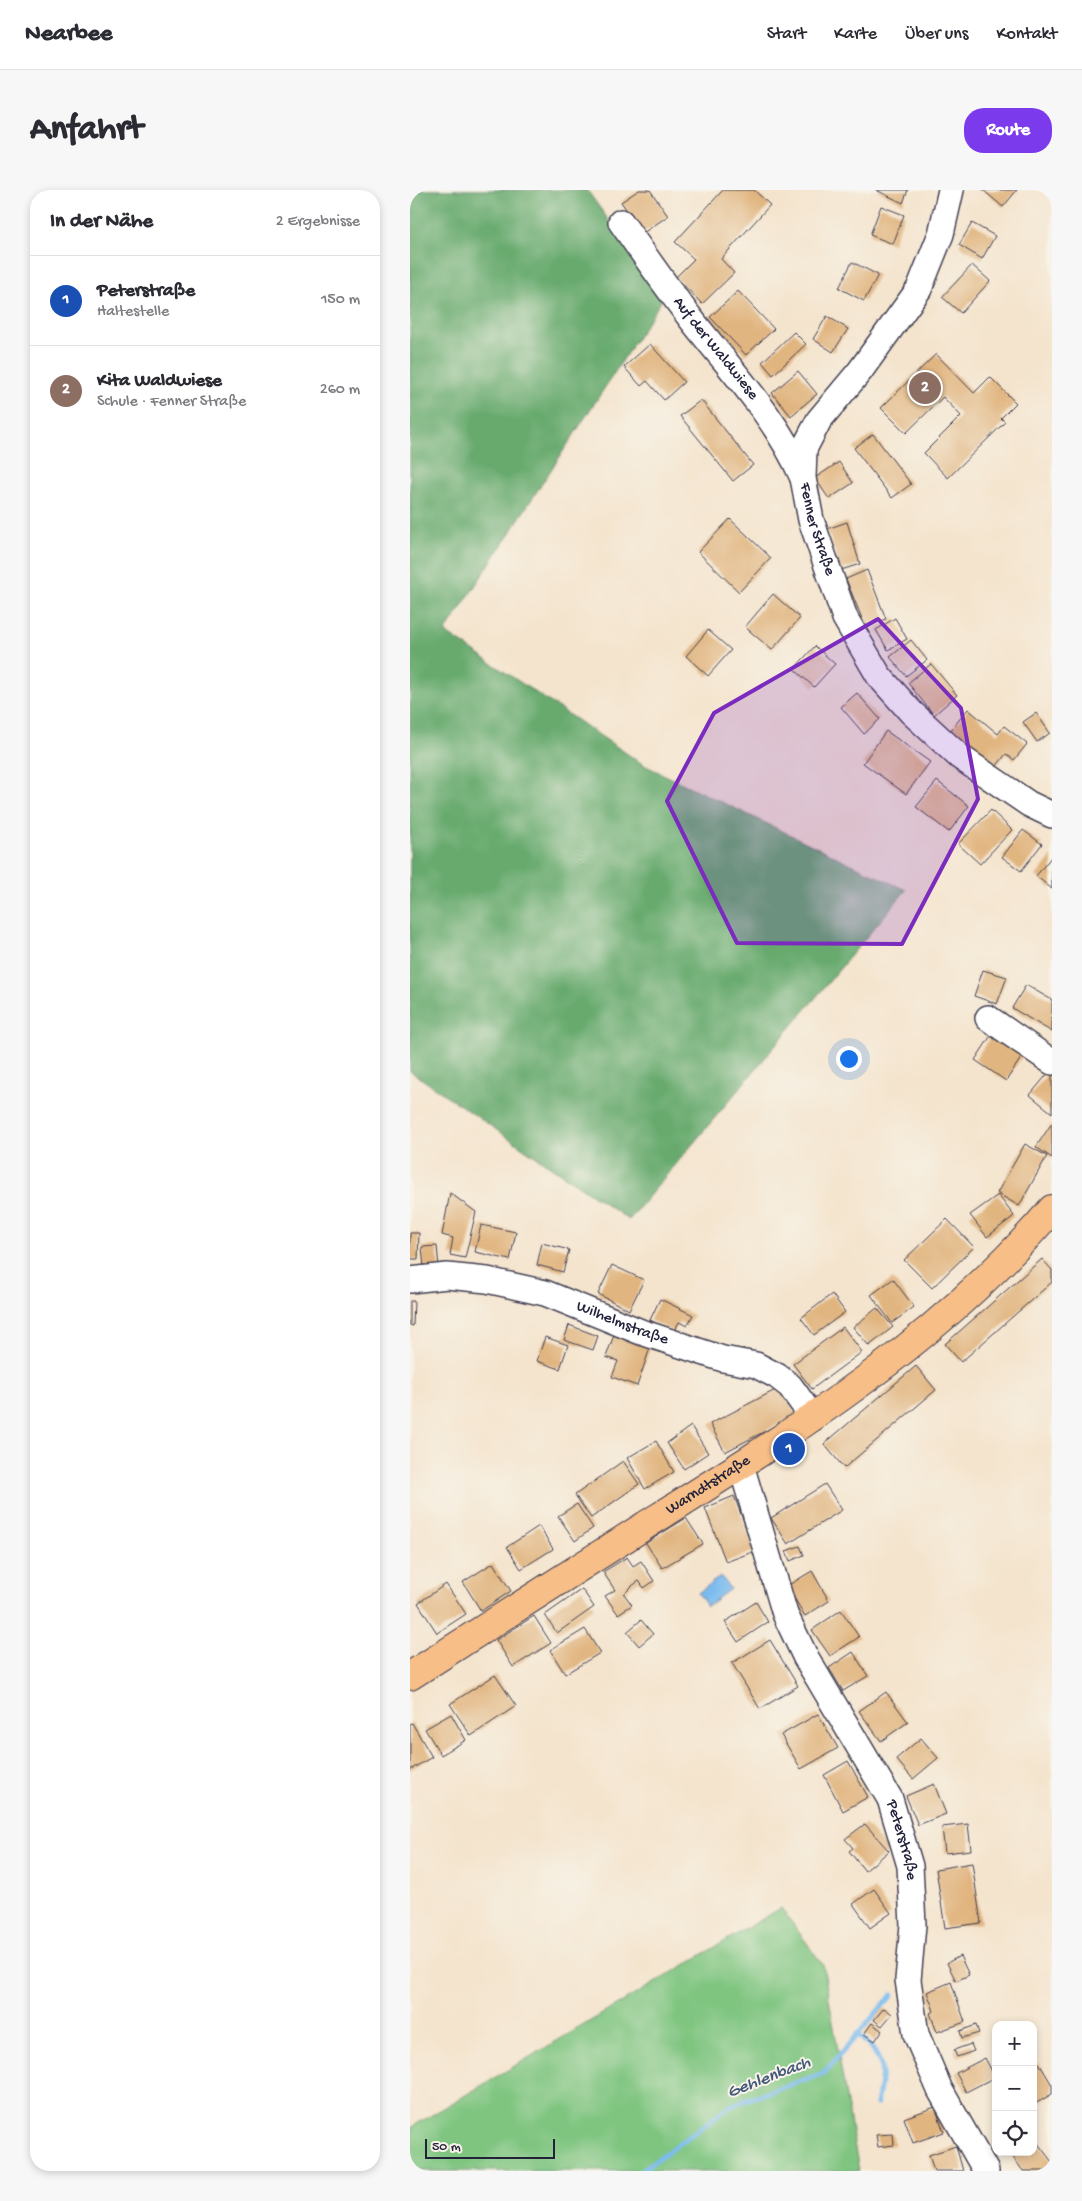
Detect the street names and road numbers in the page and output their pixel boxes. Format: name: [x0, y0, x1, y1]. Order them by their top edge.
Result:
street label: Auf der Waldwiese: [668, 293, 763, 405]
street label: Fenner Straße: [794, 480, 839, 579]
street label: Wilhelmstraße: [573, 1297, 671, 1350]
street label: Warndtstraße: [663, 1451, 755, 1519]
street label: Peterstraße: [881, 1797, 920, 1881]

